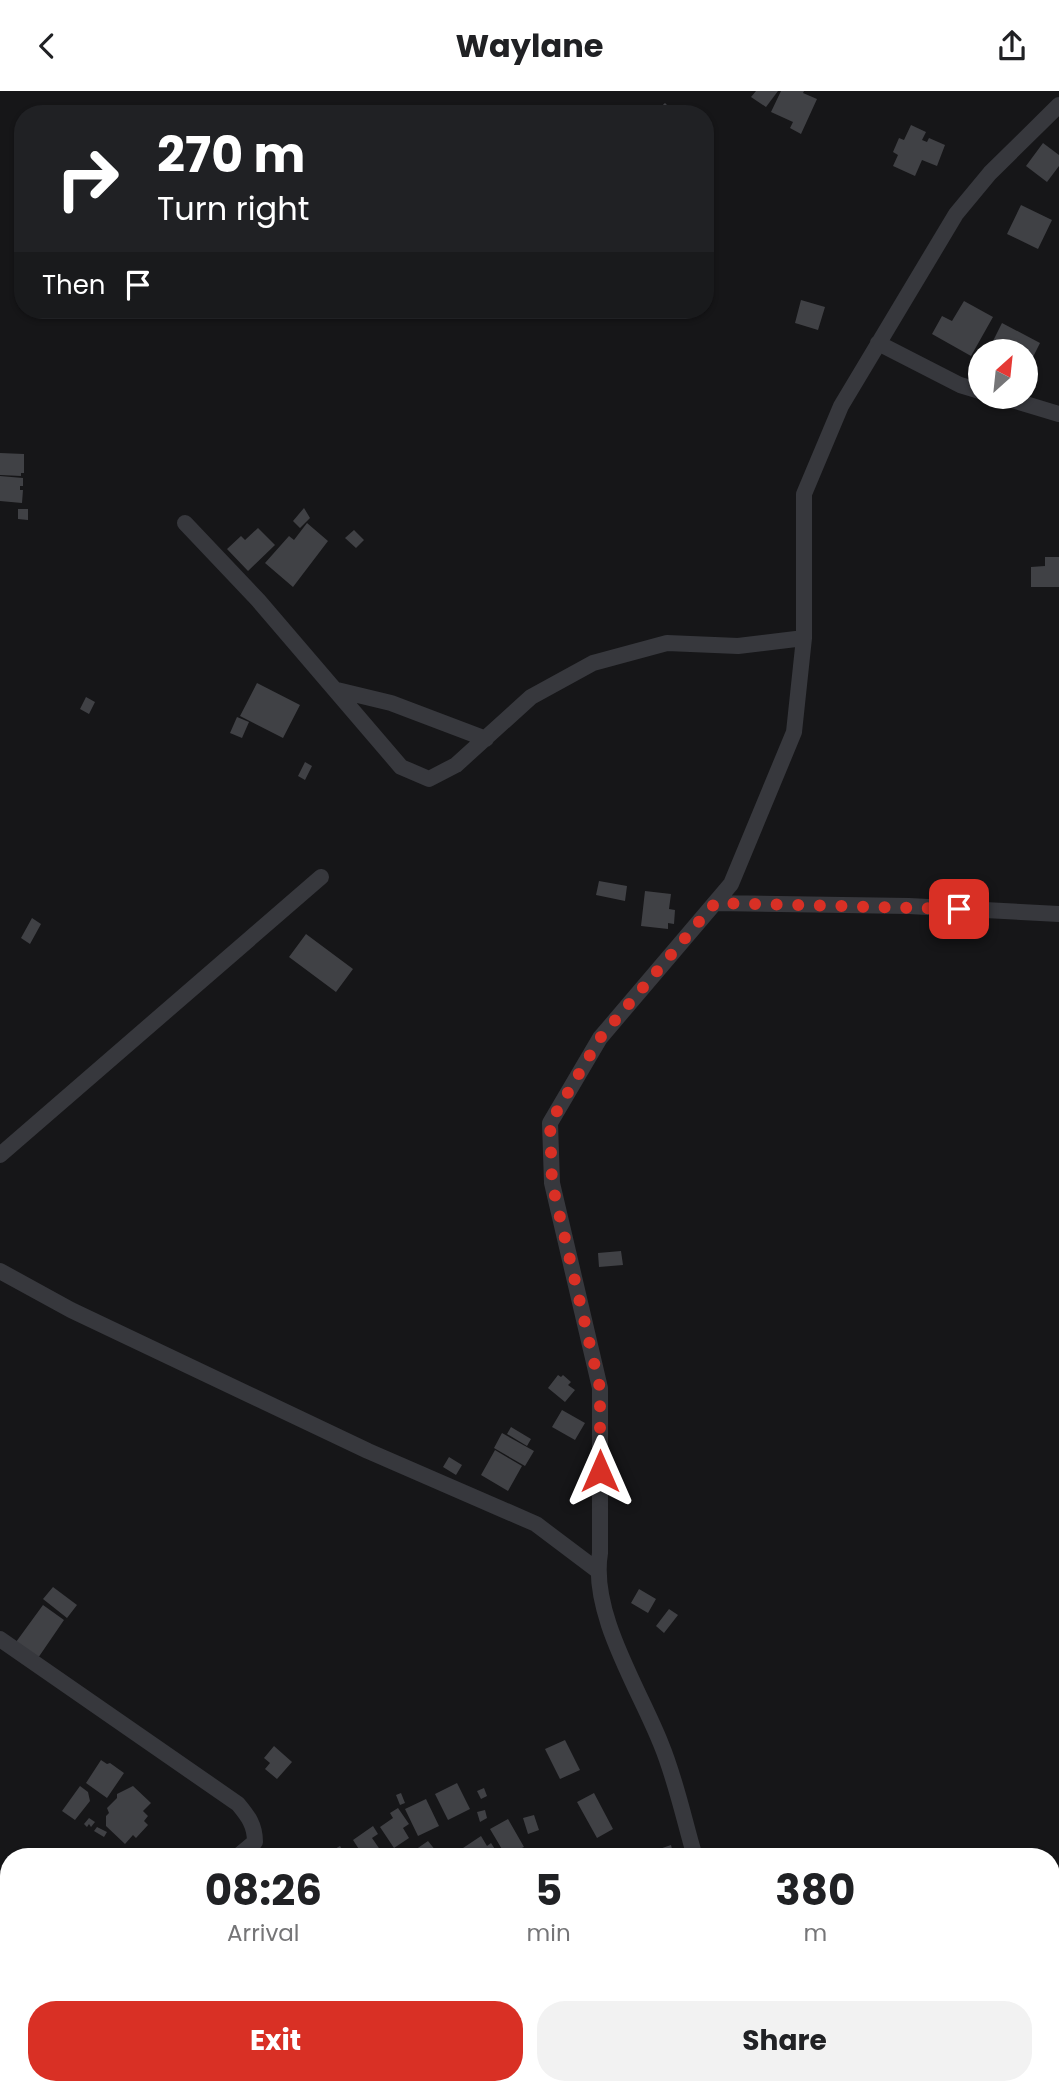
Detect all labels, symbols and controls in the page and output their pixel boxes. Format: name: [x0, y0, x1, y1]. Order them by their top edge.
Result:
text: Waylane: [455, 23, 604, 68]
icon: back: [28, 27, 66, 65]
icon: share: [993, 27, 1031, 65]
text: 270 m: [157, 121, 305, 189]
icon: right: [42, 133, 133, 224]
text: Turn right: [157, 186, 309, 231]
icon: arrive: [119, 266, 157, 304]
text: Then: [42, 267, 105, 303]
north arrow: [968, 339, 1038, 409]
map controls: [968, 339, 1038, 409]
pin: [929, 879, 989, 939]
icon: arrive: [940, 890, 978, 928]
position arrow: [563, 1434, 637, 1508]
text: 08:26: [205, 1861, 322, 1920]
text: 5: [535, 1861, 562, 1920]
text: 380: [775, 1861, 855, 1920]
text: Arrival: [227, 1917, 300, 1949]
text: min: [527, 1917, 571, 1949]
text: m: [803, 1917, 827, 1949]
button: Exit: [28, 2001, 523, 2081]
button: Share: [537, 2001, 1032, 2081]

